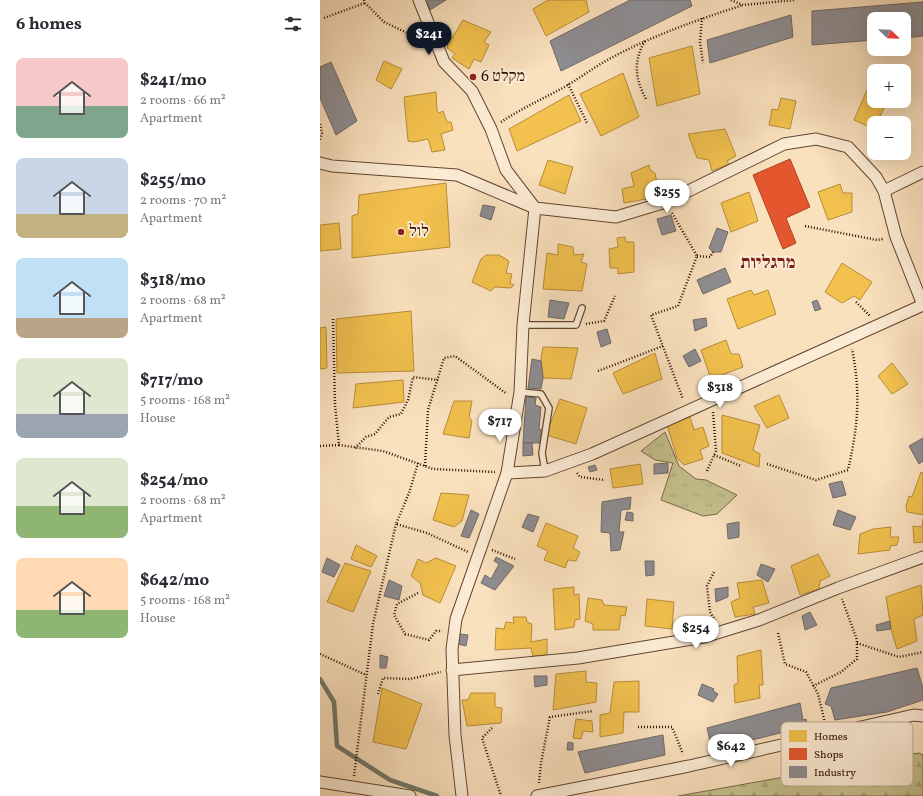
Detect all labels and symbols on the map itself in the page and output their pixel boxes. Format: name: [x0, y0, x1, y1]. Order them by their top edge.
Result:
north arrow: [867, 12, 911, 56]
pin: $241: [405, 22, 453, 56]
place label: מקלט 6: [481, 66, 525, 88]
marker: מקלט 6: [468, 72, 478, 82]
pin: $255: [643, 180, 691, 214]
place label: לול: [409, 221, 429, 243]
marker: לול: [396, 227, 406, 237]
district label: מרגליות: [741, 251, 795, 276]
pin: $318: [696, 375, 744, 409]
pin: $717: [476, 409, 524, 443]
pin: $254: [672, 616, 720, 650]
legend: [781, 722, 913, 786]
text: Homes: [814, 730, 848, 745]
pin: $642: [707, 734, 755, 768]
text: Shops: [814, 748, 844, 763]
text: Industry: [814, 766, 856, 781]

